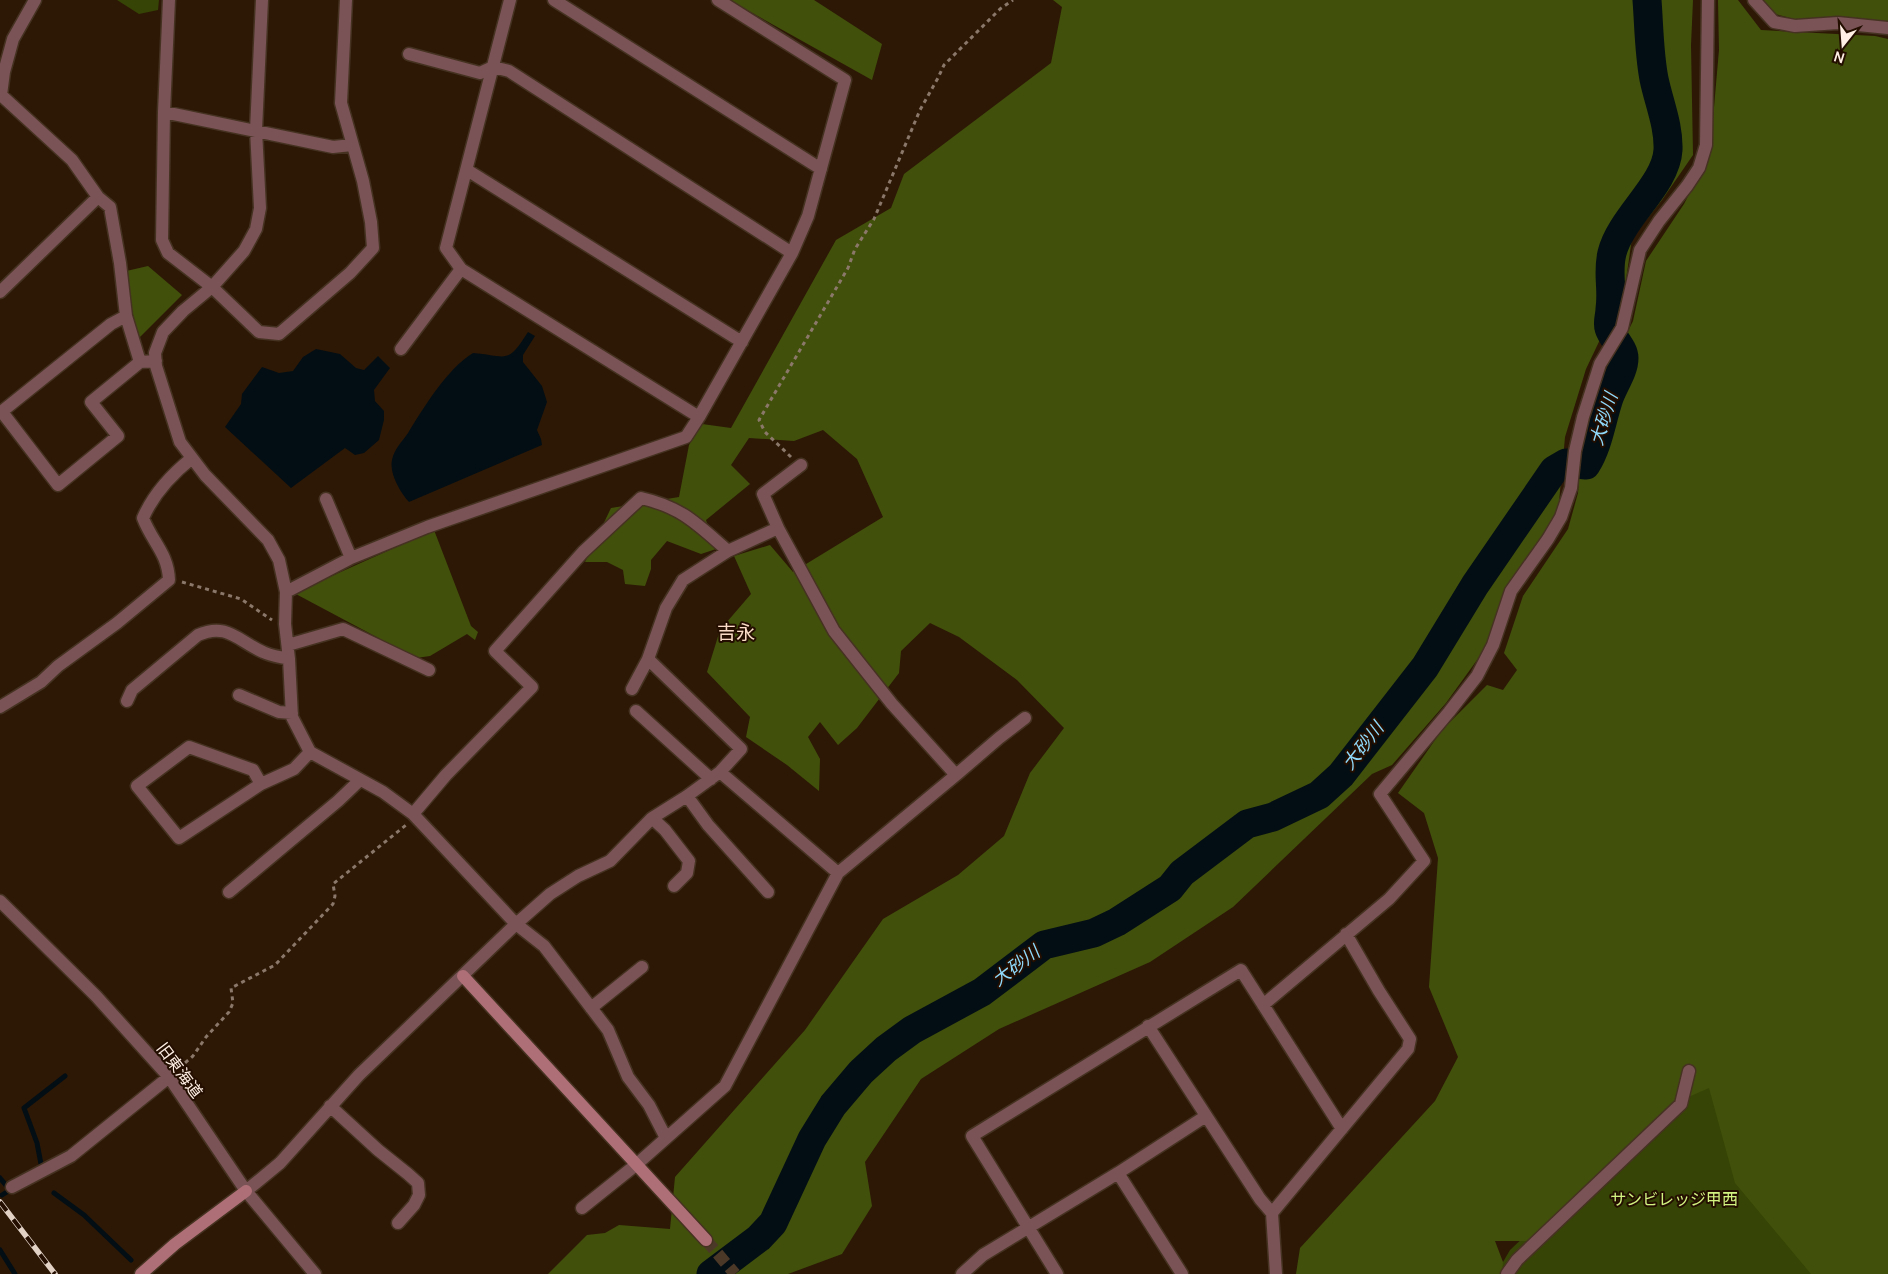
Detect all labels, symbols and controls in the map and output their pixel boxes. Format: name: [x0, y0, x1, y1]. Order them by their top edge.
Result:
north arrow: [1818, 20, 1868, 70]
text: N: [1831, 47, 1847, 68]
water label: 大砂川: [1584, 387, 1623, 448]
district label: 吉永: [717, 619, 755, 645]
water label: 大砂川: [1336, 715, 1390, 774]
water label: 大砂川: [987, 938, 1046, 991]
street label: 旧東海道: [152, 1038, 208, 1102]
park label: サンビレッジ甲西: [1610, 1188, 1738, 1210]

